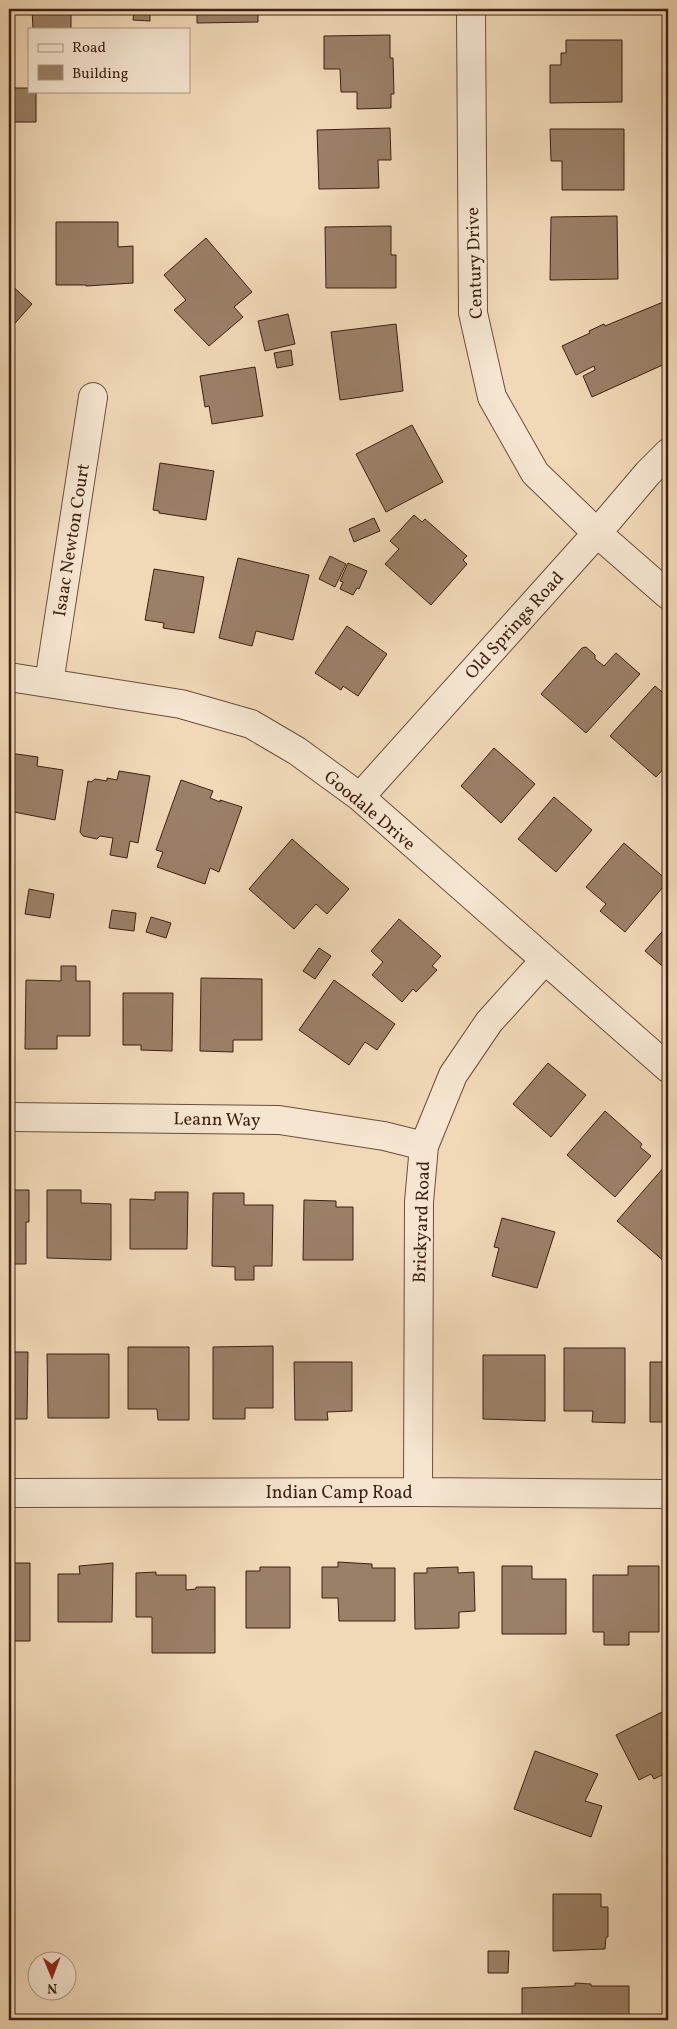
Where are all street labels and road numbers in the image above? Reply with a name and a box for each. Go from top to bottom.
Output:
street label: Century Drive [461,207,490,319]
street label: Isaac Newton Court [48,462,97,619]
street label: Old Springs Road [460,567,570,685]
street label: Goodale Drive [318,765,420,857]
street label: Leann Way [173,1107,261,1134]
street label: Brickyard Road [408,1161,437,1284]
street label: Indian Camp Road [265,1481,413,1506]

